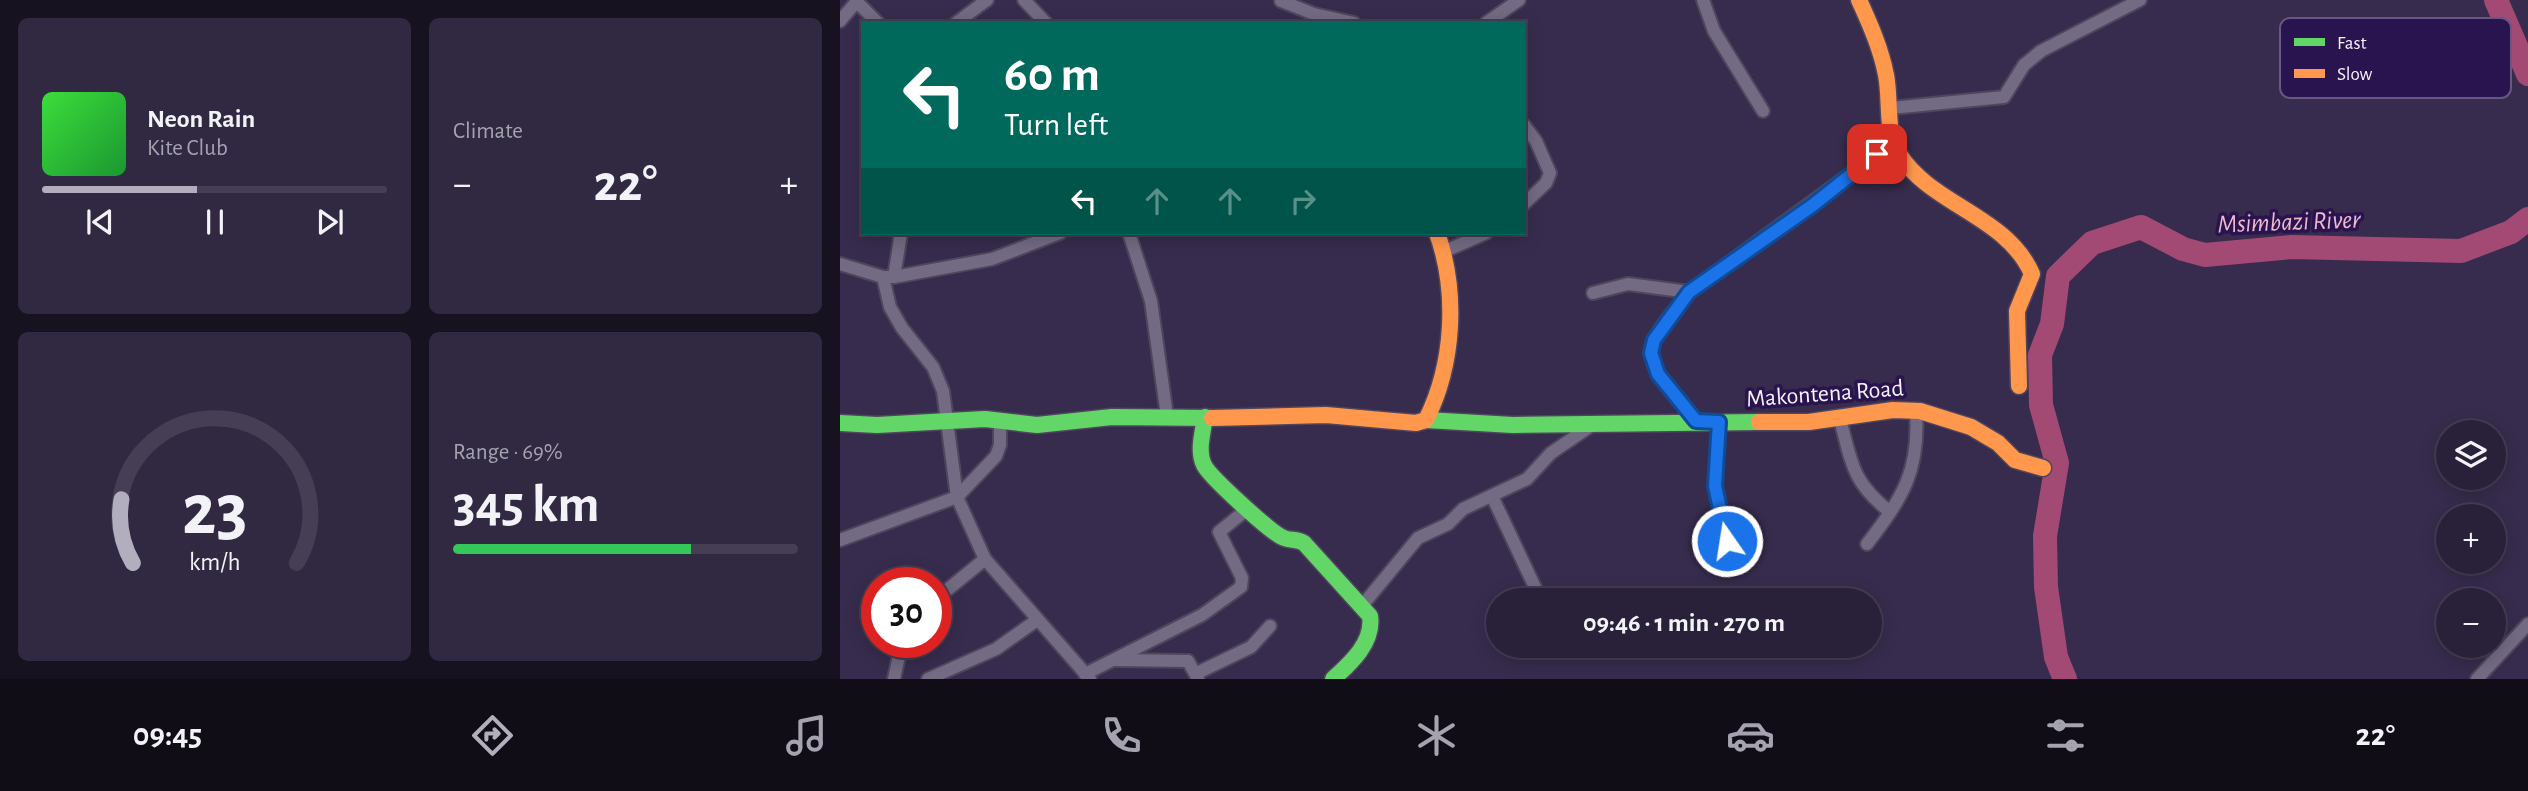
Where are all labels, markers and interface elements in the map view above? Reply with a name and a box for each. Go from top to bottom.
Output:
legend [2280,18,2511,98]
text: Fast [2337,34,2367,53]
icon: left [889,49,980,140]
text: 60 m [1004,51,1100,100]
text: Slow [2337,65,2373,84]
text: Neon Rain [147,106,255,132]
text: Turn left [1004,109,1108,141]
text: Climate [453,120,523,143]
pin [1847,124,1907,184]
icon: arrive [1858,135,1896,173]
text: Kite Club [147,137,228,160]
text: 22° [593,158,658,210]
text: − [453,166,471,204]
text: + [780,166,798,204]
icon: left [1065,182,1103,220]
icon: ahead [1138,182,1176,220]
icon: ahead [1211,182,1249,220]
icon: right [1284,182,1322,220]
icon: previous [81,203,119,241]
icon: pause [196,203,234,241]
icon: next [311,203,349,241]
water label: Msimbazi River [2217,206,2362,237]
street label: Makontena Road [1745,377,1905,411]
map controls [2436,420,2506,658]
button: layers [2436,420,2506,490]
text: Range · 69% [453,441,563,464]
text: 23 [182,475,247,548]
text: 345 km [453,479,600,531]
position arrow [1690,504,1764,578]
button: + [2436,504,2506,574]
text: km/h [189,549,240,574]
speed limit sign: 30 [861,567,952,658]
button: − [2436,588,2506,658]
text: 09:46 · 1 min · 270 m [1583,610,1785,636]
icon: directions [468,711,517,760]
icon: music [782,711,831,760]
icon: phone [1097,711,1146,760]
icon: climate [1412,711,1461,760]
icon: car [1726,711,1775,760]
icon: filters [2041,711,2090,760]
text: 09:45 [133,719,202,751]
text: 22° [2356,719,2395,751]

